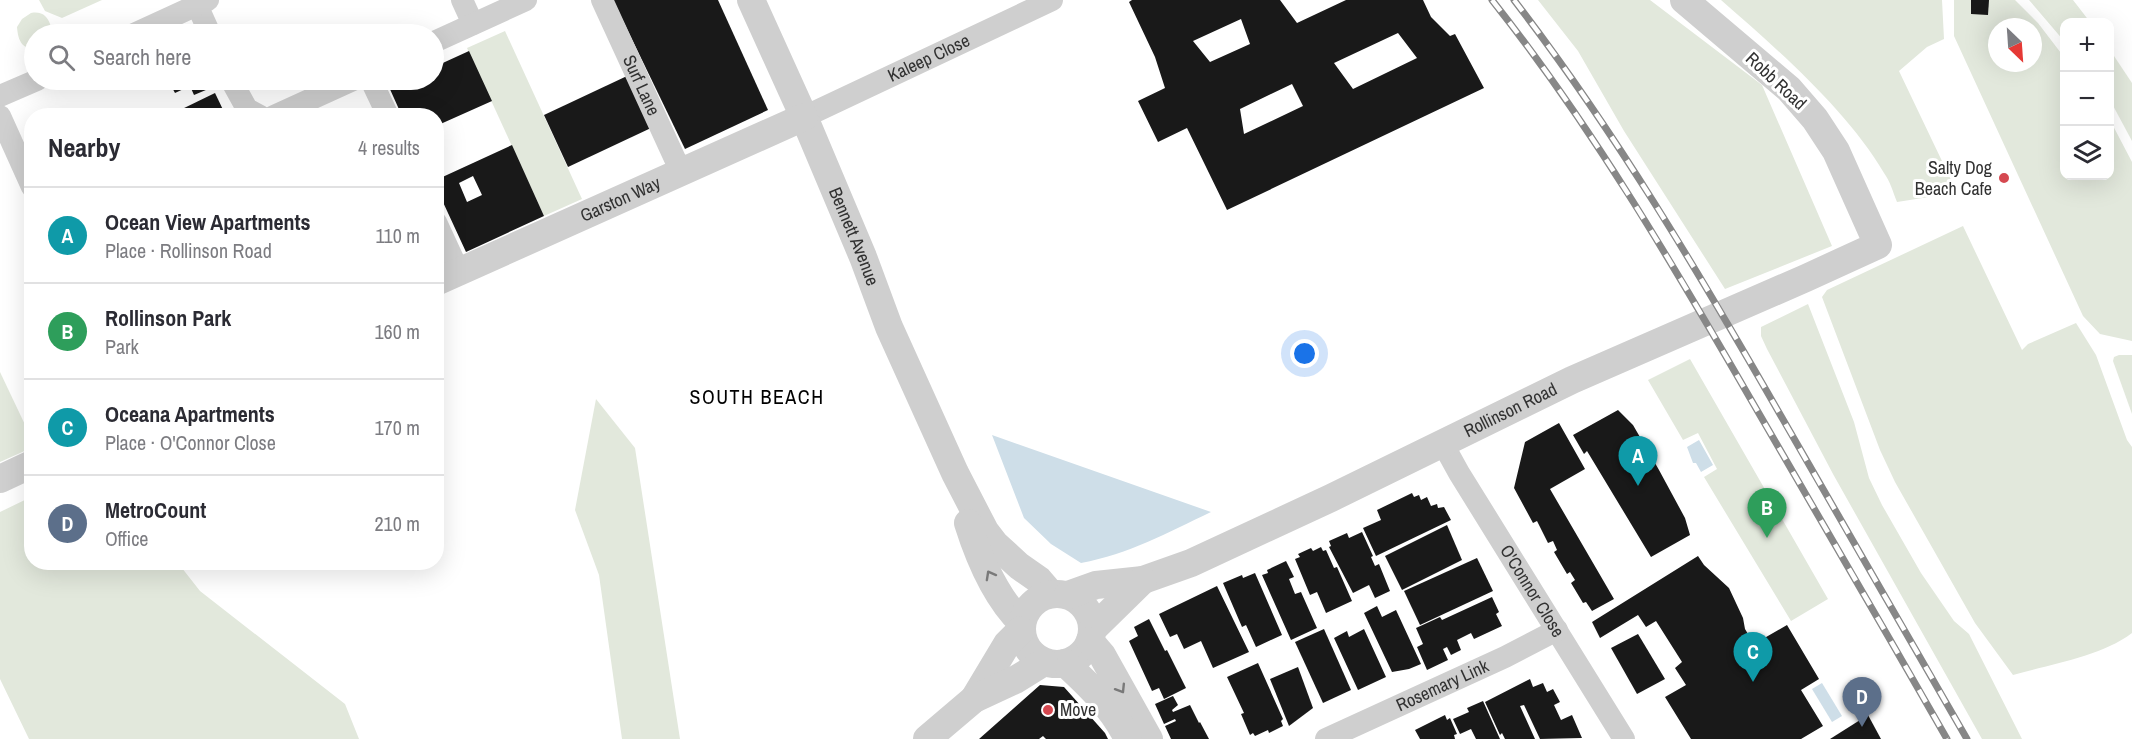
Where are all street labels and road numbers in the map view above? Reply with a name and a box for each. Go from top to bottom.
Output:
street label: Kaleep Close [884,28,974,88]
street label: Robb Road [1741,46,1812,115]
street label: Surf Lane [617,51,666,120]
street label: Garston Way [576,170,665,228]
street label: Bennett Avenue [823,183,886,289]
street label: Rollinson Road [1459,376,1561,443]
street label: O'Connor Close [1494,540,1571,642]
street label: Rosemary Link [1392,653,1493,717]

